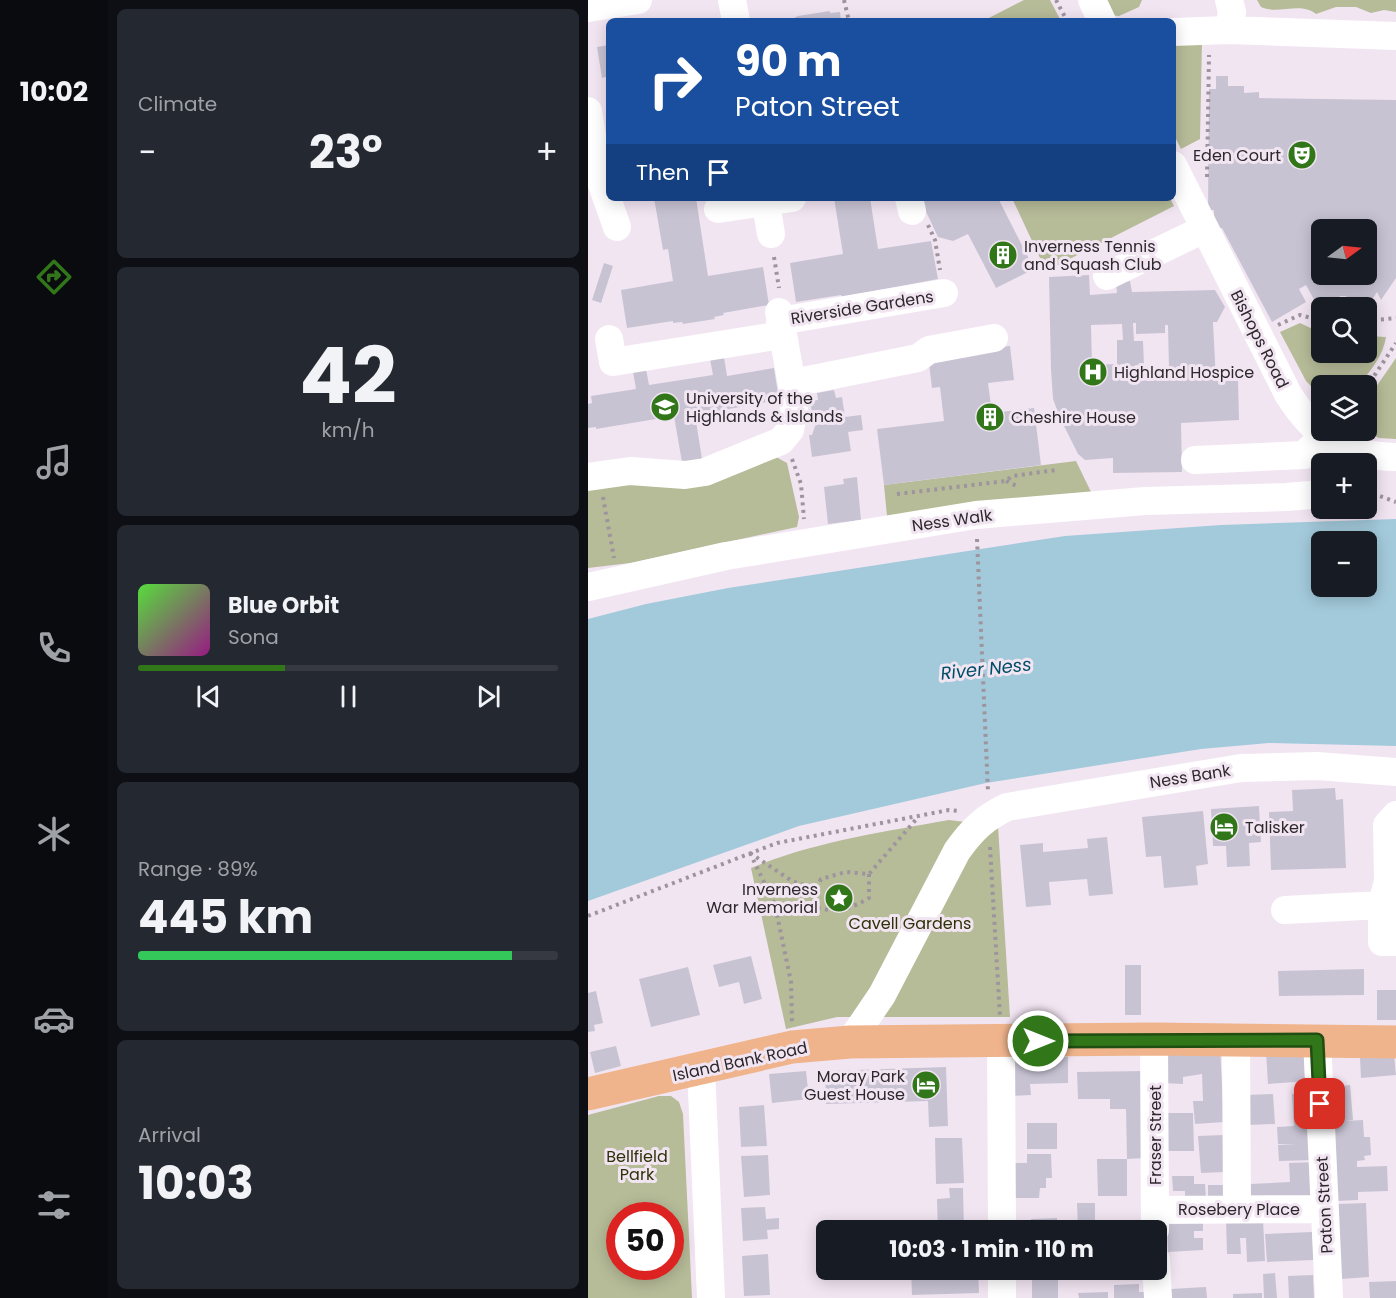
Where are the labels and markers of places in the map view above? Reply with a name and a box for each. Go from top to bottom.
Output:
theatre icon: Eden Court [1286,139,1318,171]
place label: Eden Court [1193,144,1281,167]
place label: Inverness Tennis and Squash Club [1024,235,1162,276]
building icon: Inverness Tennis and Squash Club [987,239,1019,271]
hospital icon: Highland Hospice [1077,356,1109,388]
place label: Highland Hospice [1114,361,1254,384]
place label: University of the Highlands & Islands [686,387,843,428]
school or university icon: University of the Highlands & Islands [649,391,681,423]
building icon: Cheshire House [974,401,1006,433]
place label: Cheshire House [1011,406,1136,429]
hotel icon: Talisker [1208,811,1240,843]
place label: Talisker [1245,816,1305,839]
place label: Inverness War Memorial [706,878,818,919]
place icon: Inverness War Memorial [823,882,855,914]
place label: Moray Park Guest House [804,1065,906,1106]
hotel icon: Moray Park Guest House [910,1069,942,1101]
pin [1294,1078,1345,1129]

